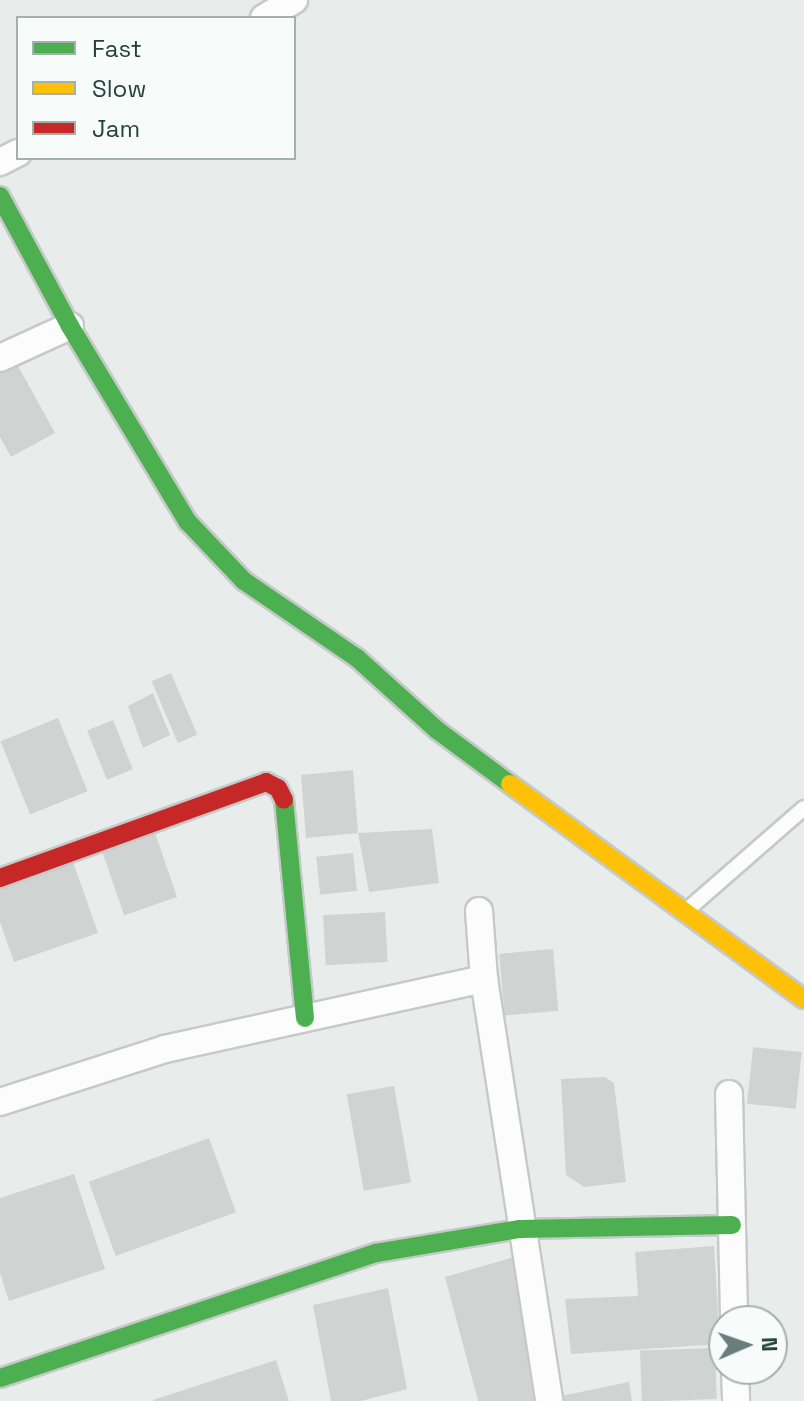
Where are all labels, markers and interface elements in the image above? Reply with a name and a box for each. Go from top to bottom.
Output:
legend [16,16,296,160]
text: Fast [92,33,142,64]
text: Slow [92,73,146,104]
text: Jam [92,113,140,144]
north arrow [708,1305,788,1385]
text: N [756,1336,784,1352]

